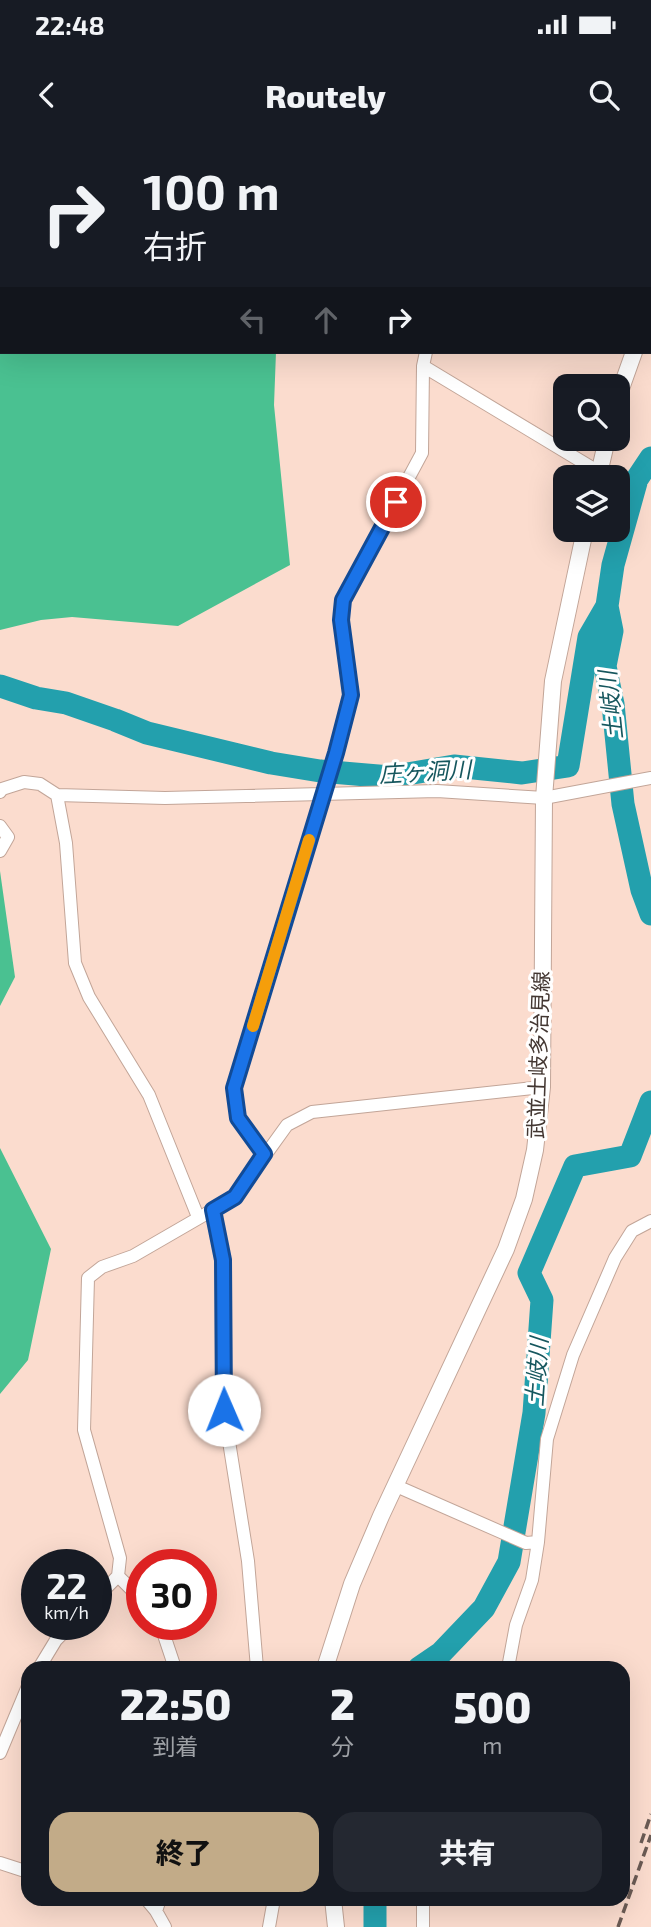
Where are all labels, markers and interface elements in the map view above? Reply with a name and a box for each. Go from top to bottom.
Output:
text: 22:48 [35,9,105,40]
icon: back [28,76,66,114]
text: Routely [265,76,386,114]
icon: search [585,76,623,114]
text: 100 m [143,161,280,220]
icon: right [28,168,119,259]
text: 右折 [143,226,207,264]
icon: left [234,301,272,339]
icon: ahead [307,301,345,339]
icon: right [380,301,418,339]
map controls [553,374,630,542]
button: search [553,374,630,451]
button: layers [553,465,630,542]
pin [366,472,426,532]
icon: arrive [377,483,415,521]
water label: 土岐川 [592,666,628,741]
water label: 庄ヶ洞川 [378,754,475,787]
street label: 武並土岐多治見線 [522,971,553,1139]
water label: 土岐川 [520,1334,553,1407]
position arrow [187,1373,261,1447]
speed limit sign: 30 [126,1549,217,1640]
text: 22 [46,1564,87,1606]
text: km/h [44,1601,89,1623]
text: 22:50 [120,1678,231,1728]
text: 2 [330,1678,355,1728]
text: 500 [453,1681,531,1731]
text: m [482,1731,502,1759]
text: 到着 [152,1732,198,1760]
text: 分 [331,1732,354,1760]
button: 終了 [49,1812,319,1892]
button: 共有 [333,1812,602,1892]

